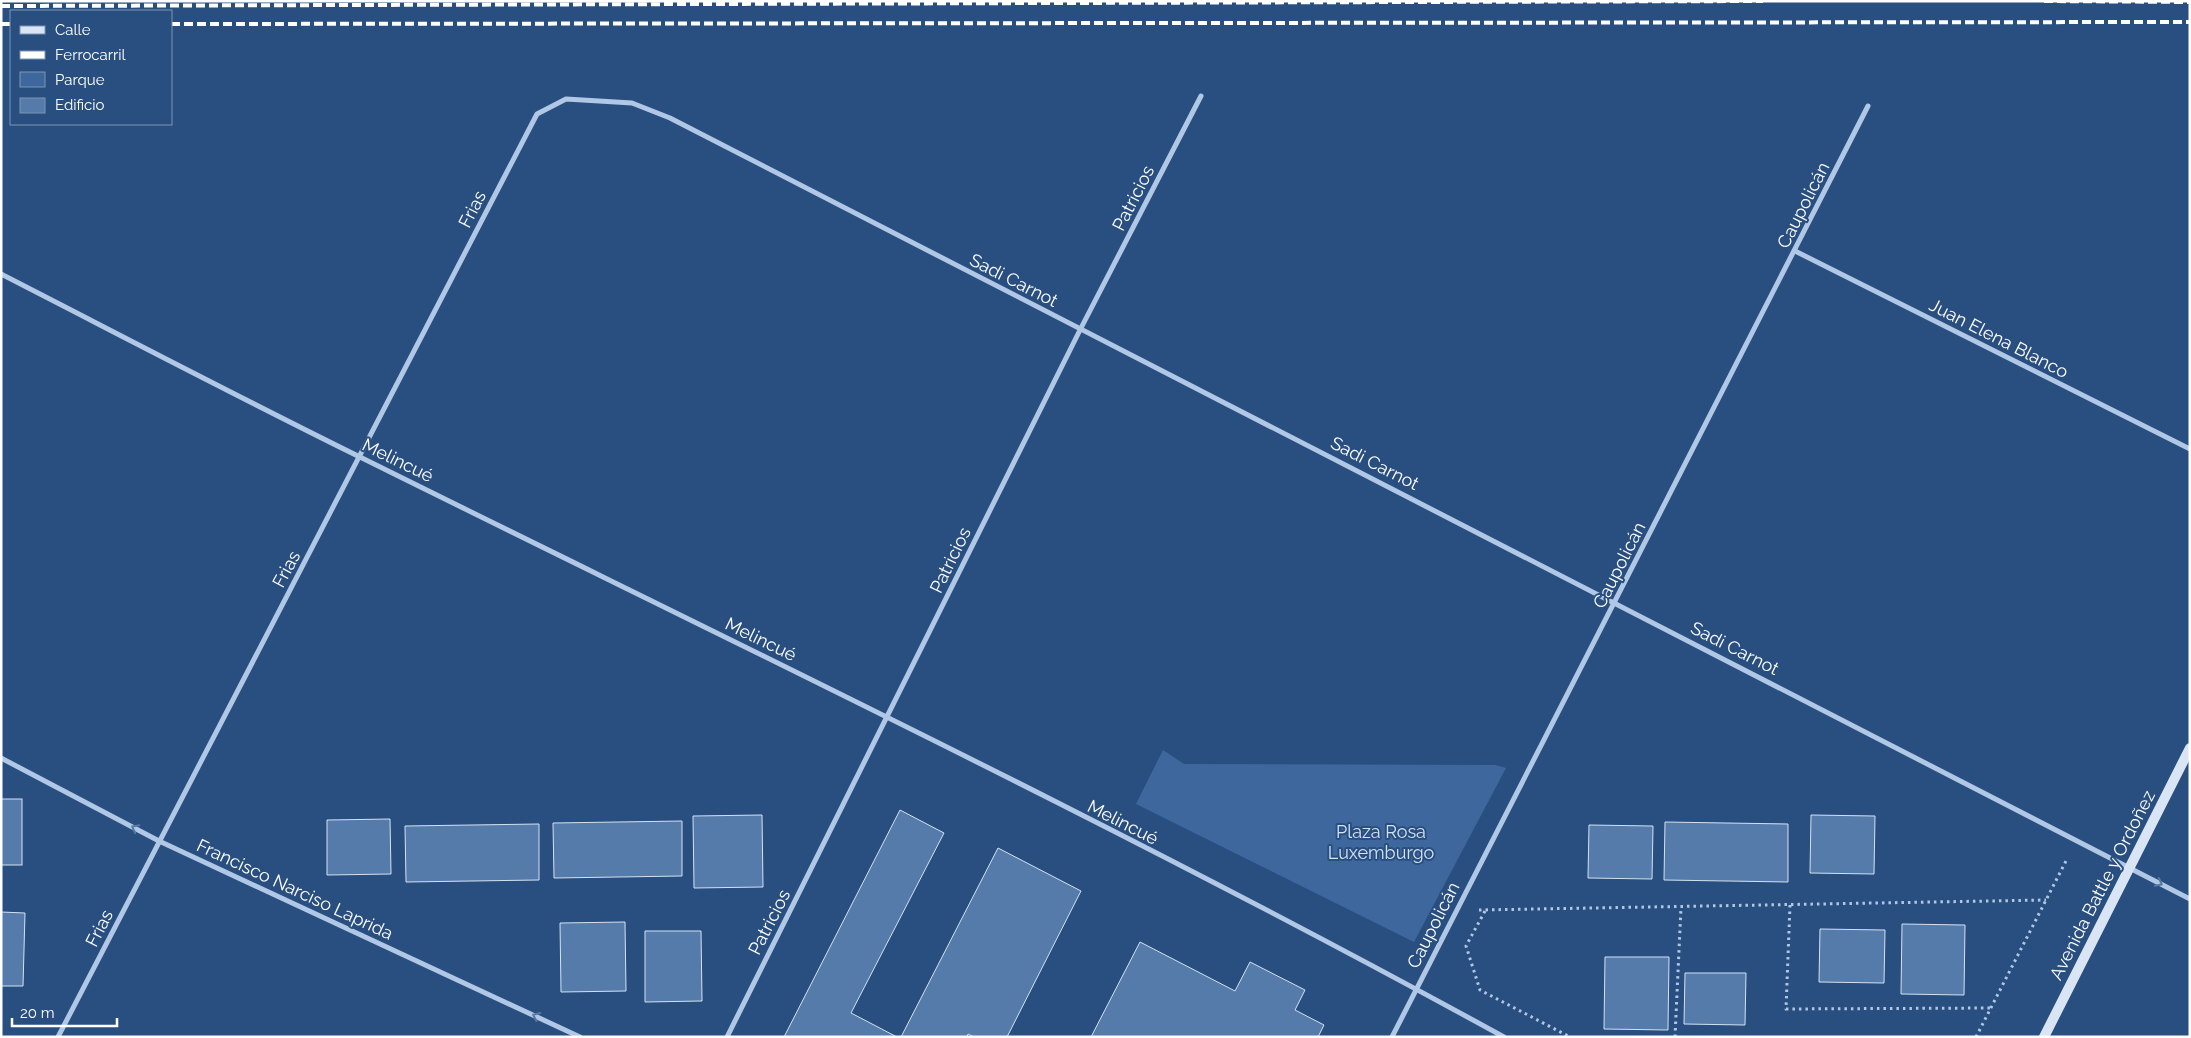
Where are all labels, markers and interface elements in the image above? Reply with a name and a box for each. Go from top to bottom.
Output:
legend [10,10,172,125]
text: Calle [55,21,91,39]
text: Ferrocarril [55,46,127,64]
text: Parque [55,71,105,89]
text: Edificio [55,96,105,114]
street label: Caupolicán [1772,159,1834,251]
street label: Patricios [1108,162,1158,234]
street label: Frias [454,187,490,231]
street label: Sadi Carnot [966,249,1062,311]
street label: Juan Elena Blanco [1926,294,2072,382]
street label: Sadi Carnot [1327,432,1423,494]
street label: Melincué [359,434,437,486]
street label: Caupolicán [1588,519,1650,611]
street label: Patricios [925,524,975,596]
street label: Frias [268,547,304,591]
street label: Melincué [722,613,800,665]
street label: Sadi Carnot [1687,617,1783,679]
street label: Avenida Battle y Ordoñez [2045,787,2159,983]
street label: Melincué [1084,795,1162,849]
park label: Plaza Rosa Luxemburgo [1328,821,1435,863]
one-way arrow [132,824,141,834]
street label: Francisco Narciso Laprida [193,834,397,944]
one-way arrow [2154,877,2163,887]
street label: Caupolicán [1402,879,1464,971]
street label: Patricios [744,886,794,958]
street label: Frias [81,906,117,950]
scale bar [12,996,118,1028]
text: 20 m [20,1004,55,1022]
one-way arrow [532,1012,541,1022]

